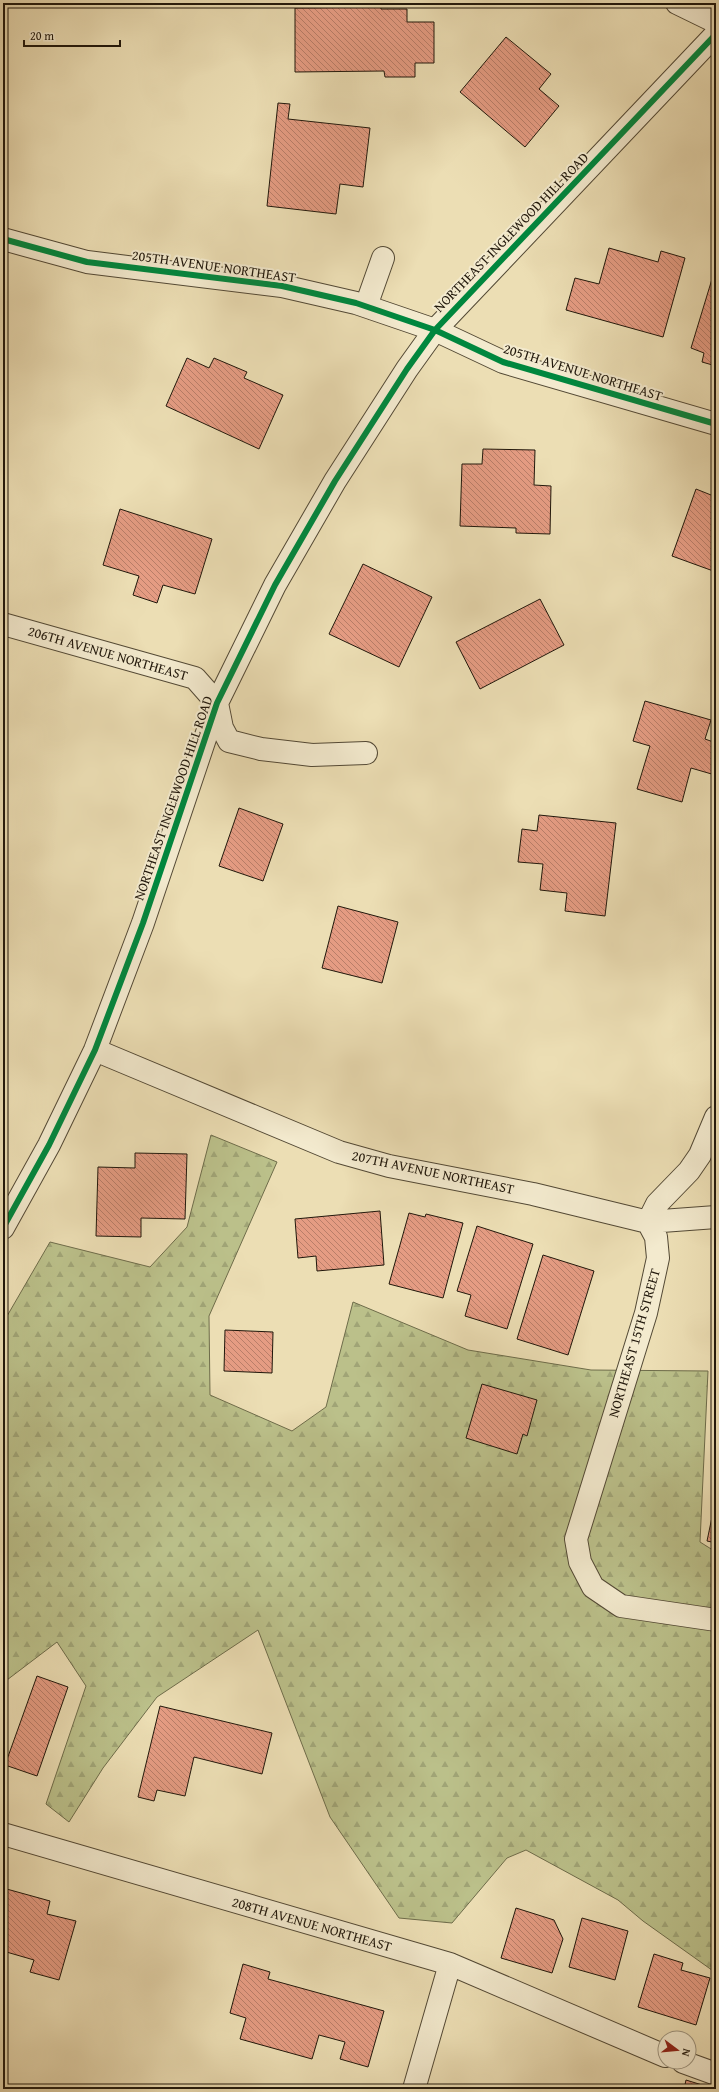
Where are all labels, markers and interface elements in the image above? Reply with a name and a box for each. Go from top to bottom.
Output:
scale bar [24,22,120,48]
text: 20 m [30,27,54,44]
street label: NORTHEAST INGLEWOOD HILL ROAD [429,148,593,316]
street label: 205TH AVENUE NORTHEAST [131,245,297,287]
street label: 205TH AVENUE NORTHEAST [501,338,665,406]
street label: 206TH AVENUE NORTHEAST [26,621,190,685]
street label: NORTHEAST INGLEWOOD HILL ROAD [129,693,217,903]
street label: 207TH AVENUE NORTHEAST [350,1145,516,1199]
street label: NORTHEAST 15TH STREET [603,1266,665,1420]
street label: 208TH AVENUE NORTHEAST [230,1892,394,1956]
north arrow [657,2030,697,2070]
text: N [678,2047,695,2059]

